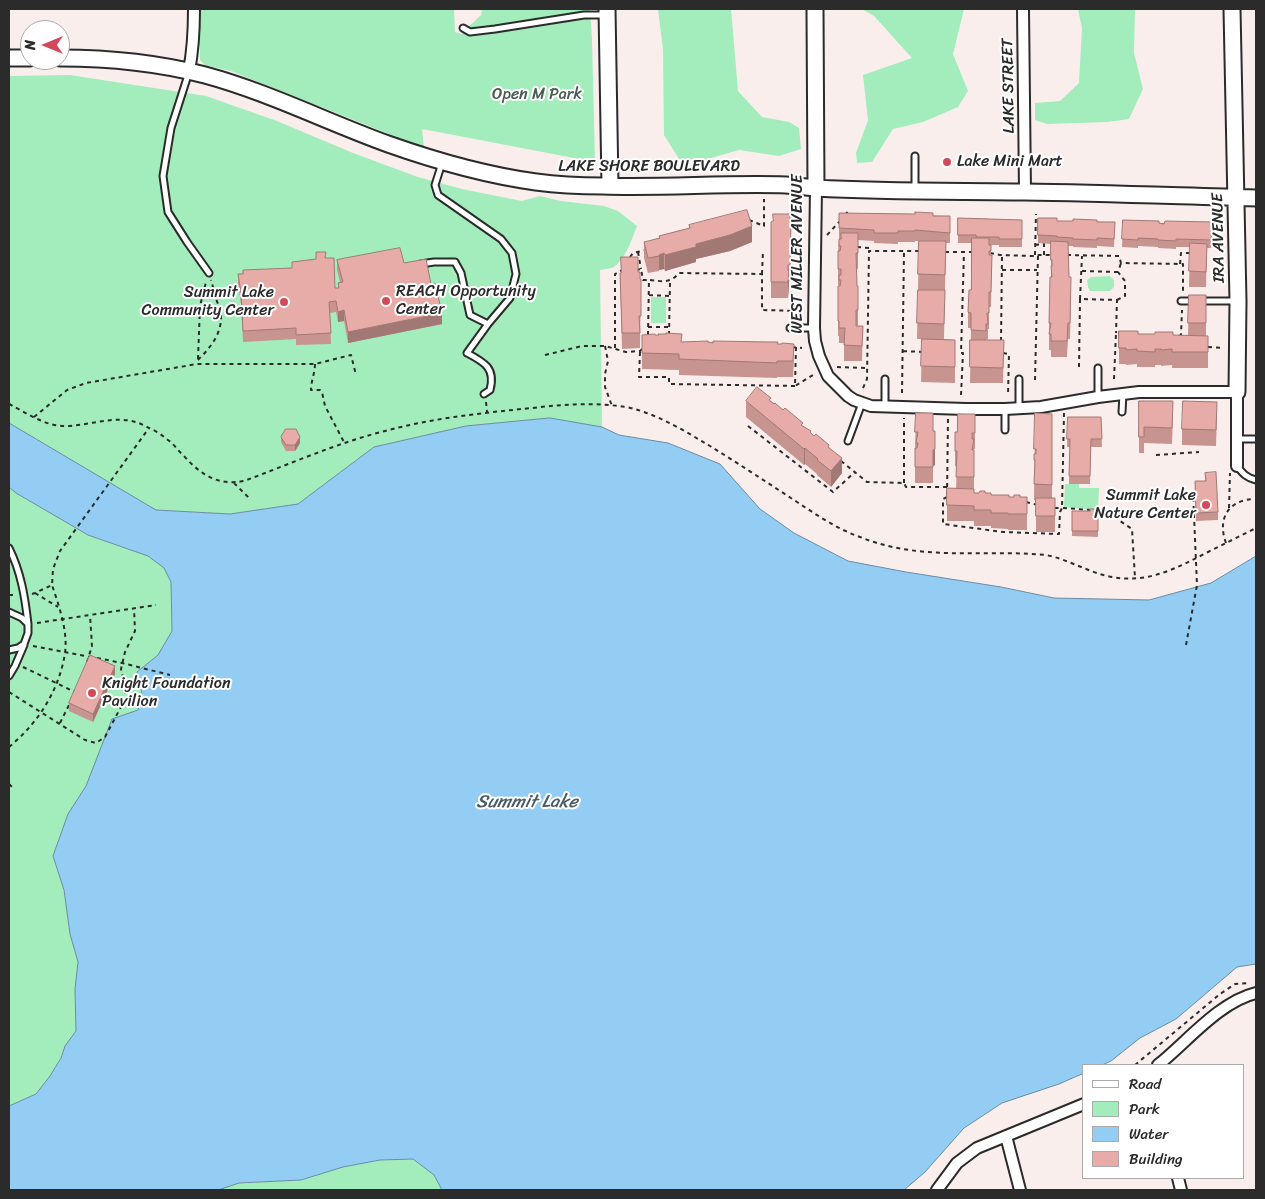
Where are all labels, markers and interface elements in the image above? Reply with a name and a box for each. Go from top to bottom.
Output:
north arrow [20,20,70,70]
street label: LAKE STREET [999,38,1019,134]
text: N [18,40,43,50]
park label: Open M Park [492,85,582,105]
place label: Lake Mini Mart [957,152,1063,172]
marker: Lake Mini Mart [941,156,953,168]
street label: LAKE SHORE BOULEVARD [558,157,740,177]
street label: WEST MILLER AVENUE [788,174,808,334]
street label: IRA AVENUE [1209,193,1229,283]
place label: REACH Opportunity Center [396,282,536,320]
place label: Summit Lake Community Center [142,283,274,321]
marker: REACH Opportunity Center [380,295,392,307]
marker: Summit Lake Community Center [278,296,290,308]
place label: Summit Lake Nature Center [1094,486,1196,524]
marker: Summit Lake Nature Center [1200,499,1212,511]
place label: Knight Foundation Pavilion [102,674,231,712]
marker: Knight Foundation Pavilion [86,687,98,699]
water label: Summit Lake [476,791,578,813]
legend [1082,1064,1245,1179]
text: Road [1129,1071,1161,1097]
text: Park [1129,1096,1160,1122]
text: Water [1129,1121,1169,1147]
text: Building [1129,1146,1183,1172]

